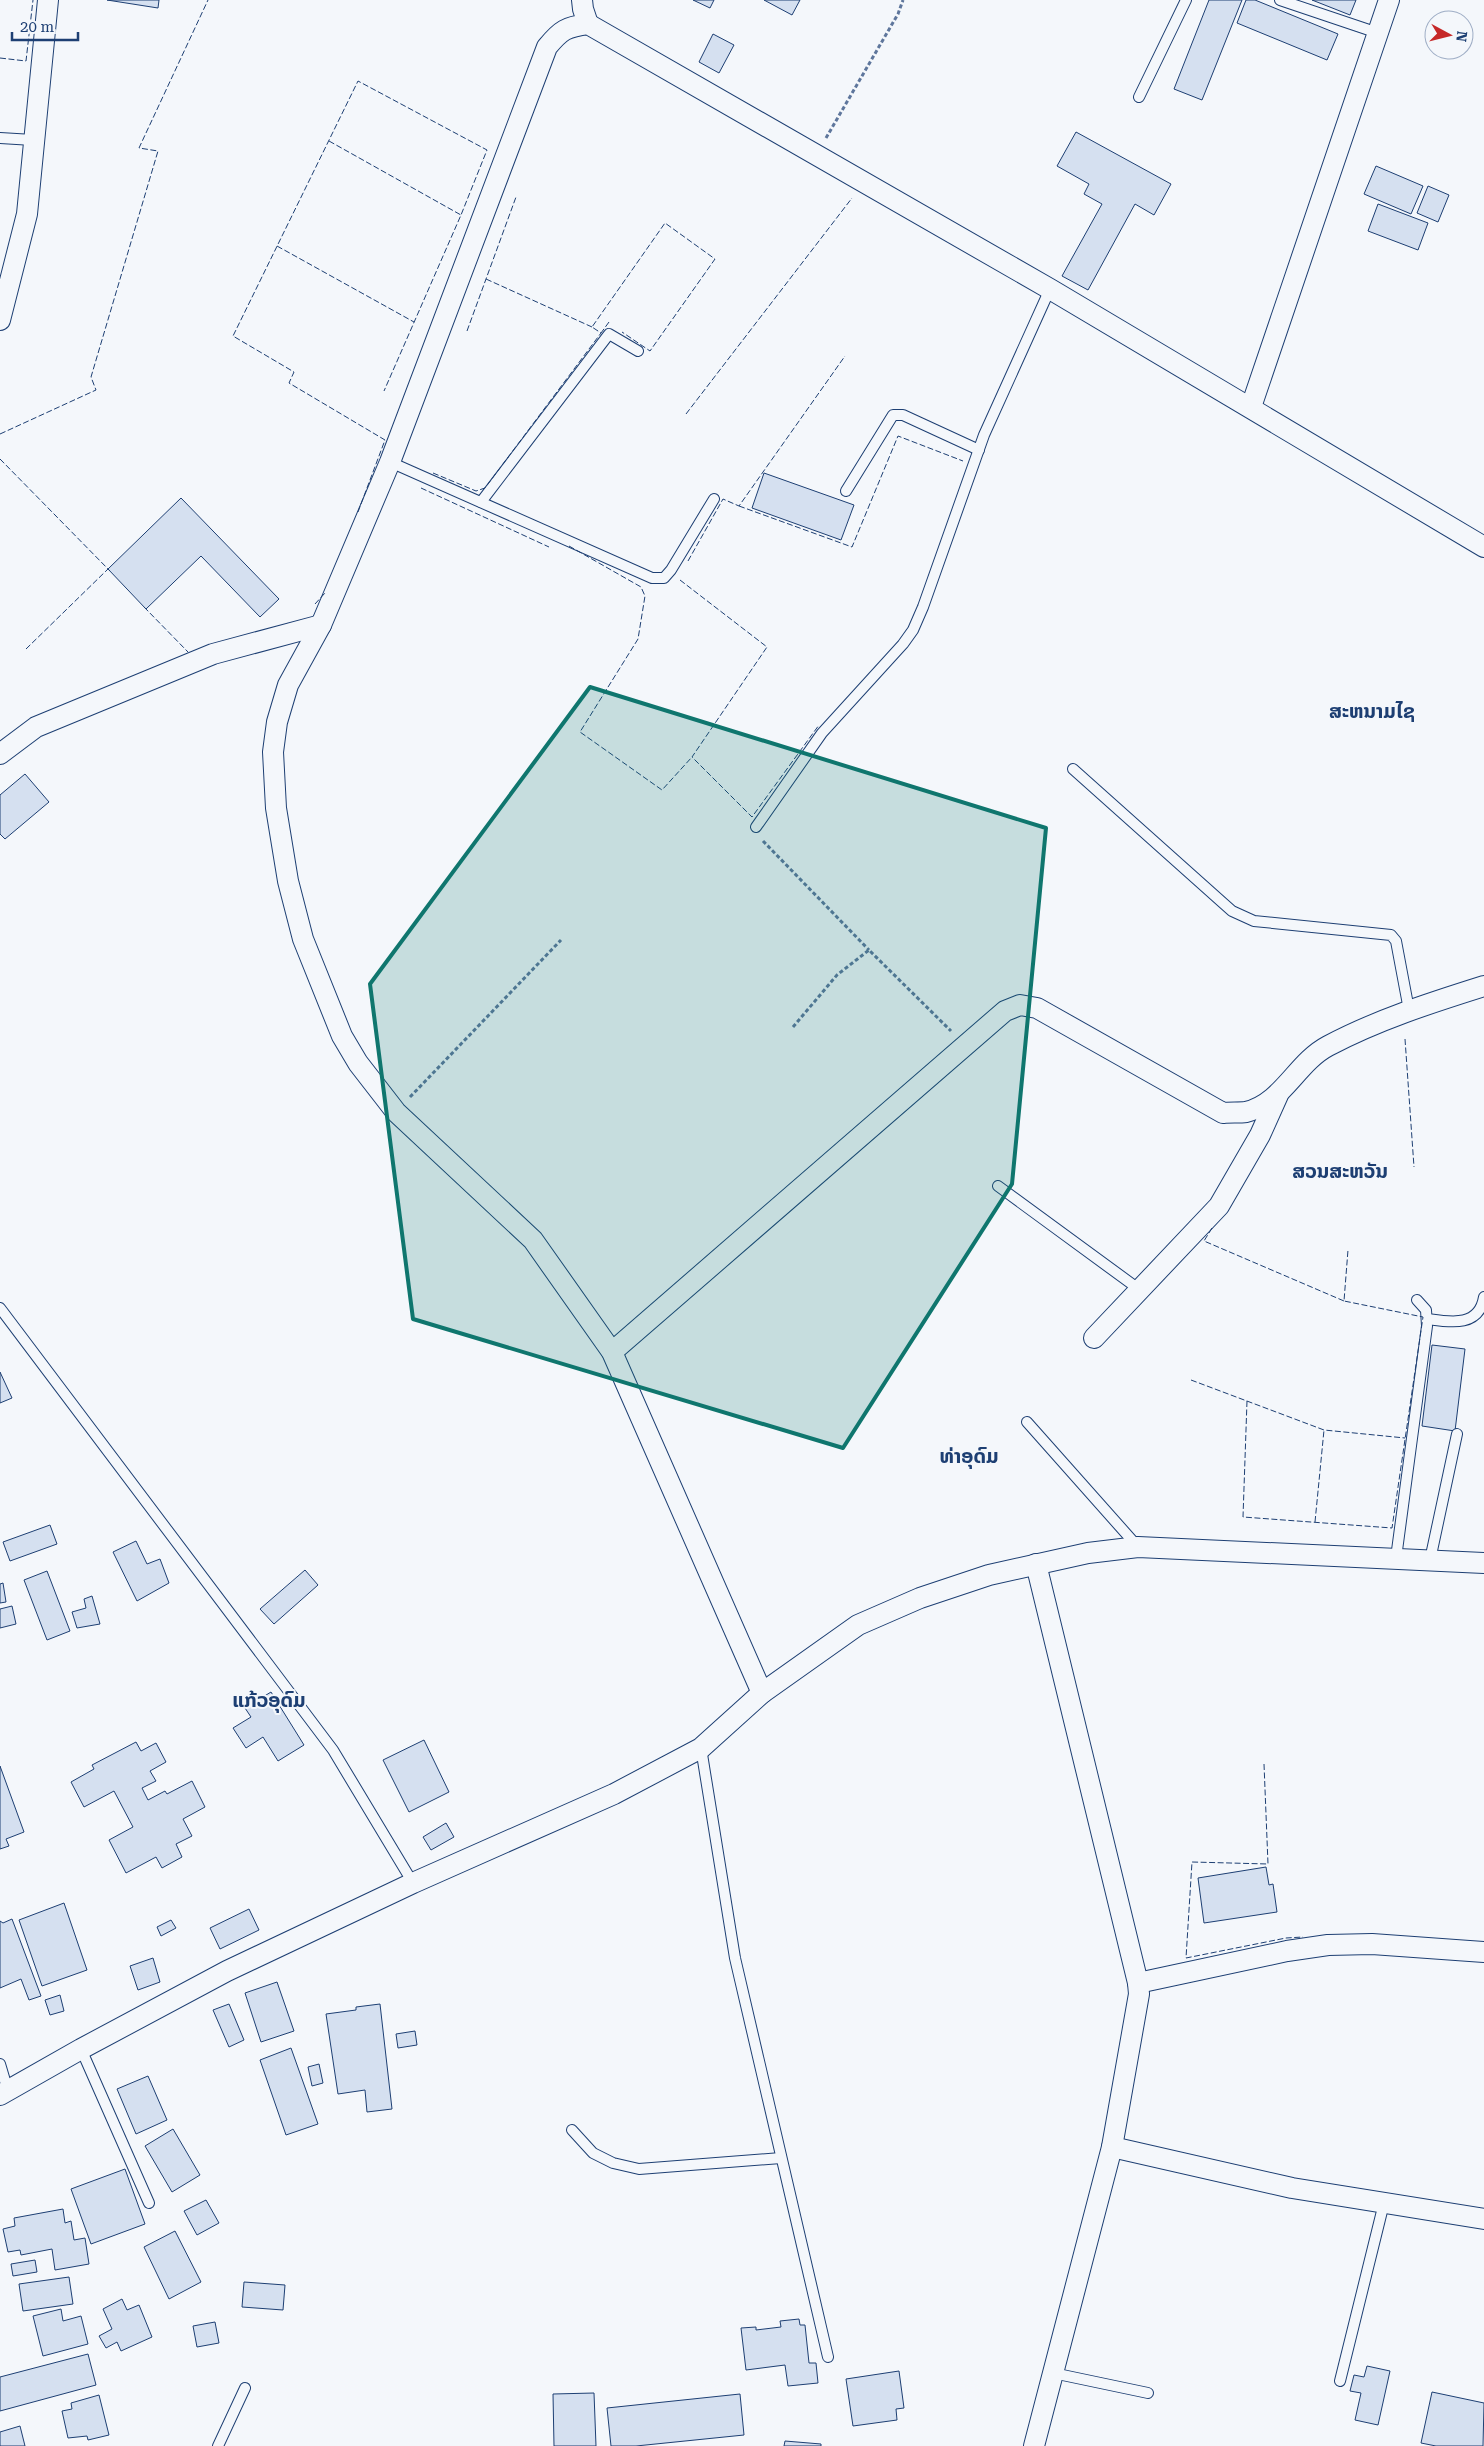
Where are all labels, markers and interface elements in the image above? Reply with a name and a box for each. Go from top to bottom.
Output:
scale bar [12,10,79,42]
north arrow [1424,10,1474,60]
text: 20 m [20,18,55,36]
text: N [1453,30,1471,43]
district label: ສະຫນາມໄຊ [1329,699,1415,723]
district label: ສວນສະຫວັນ [1292,1159,1388,1183]
district label: ທ່າອຸດົມ [940,1444,998,1469]
district label: ແກ້ວອຸດົມ [232,1688,306,1713]

